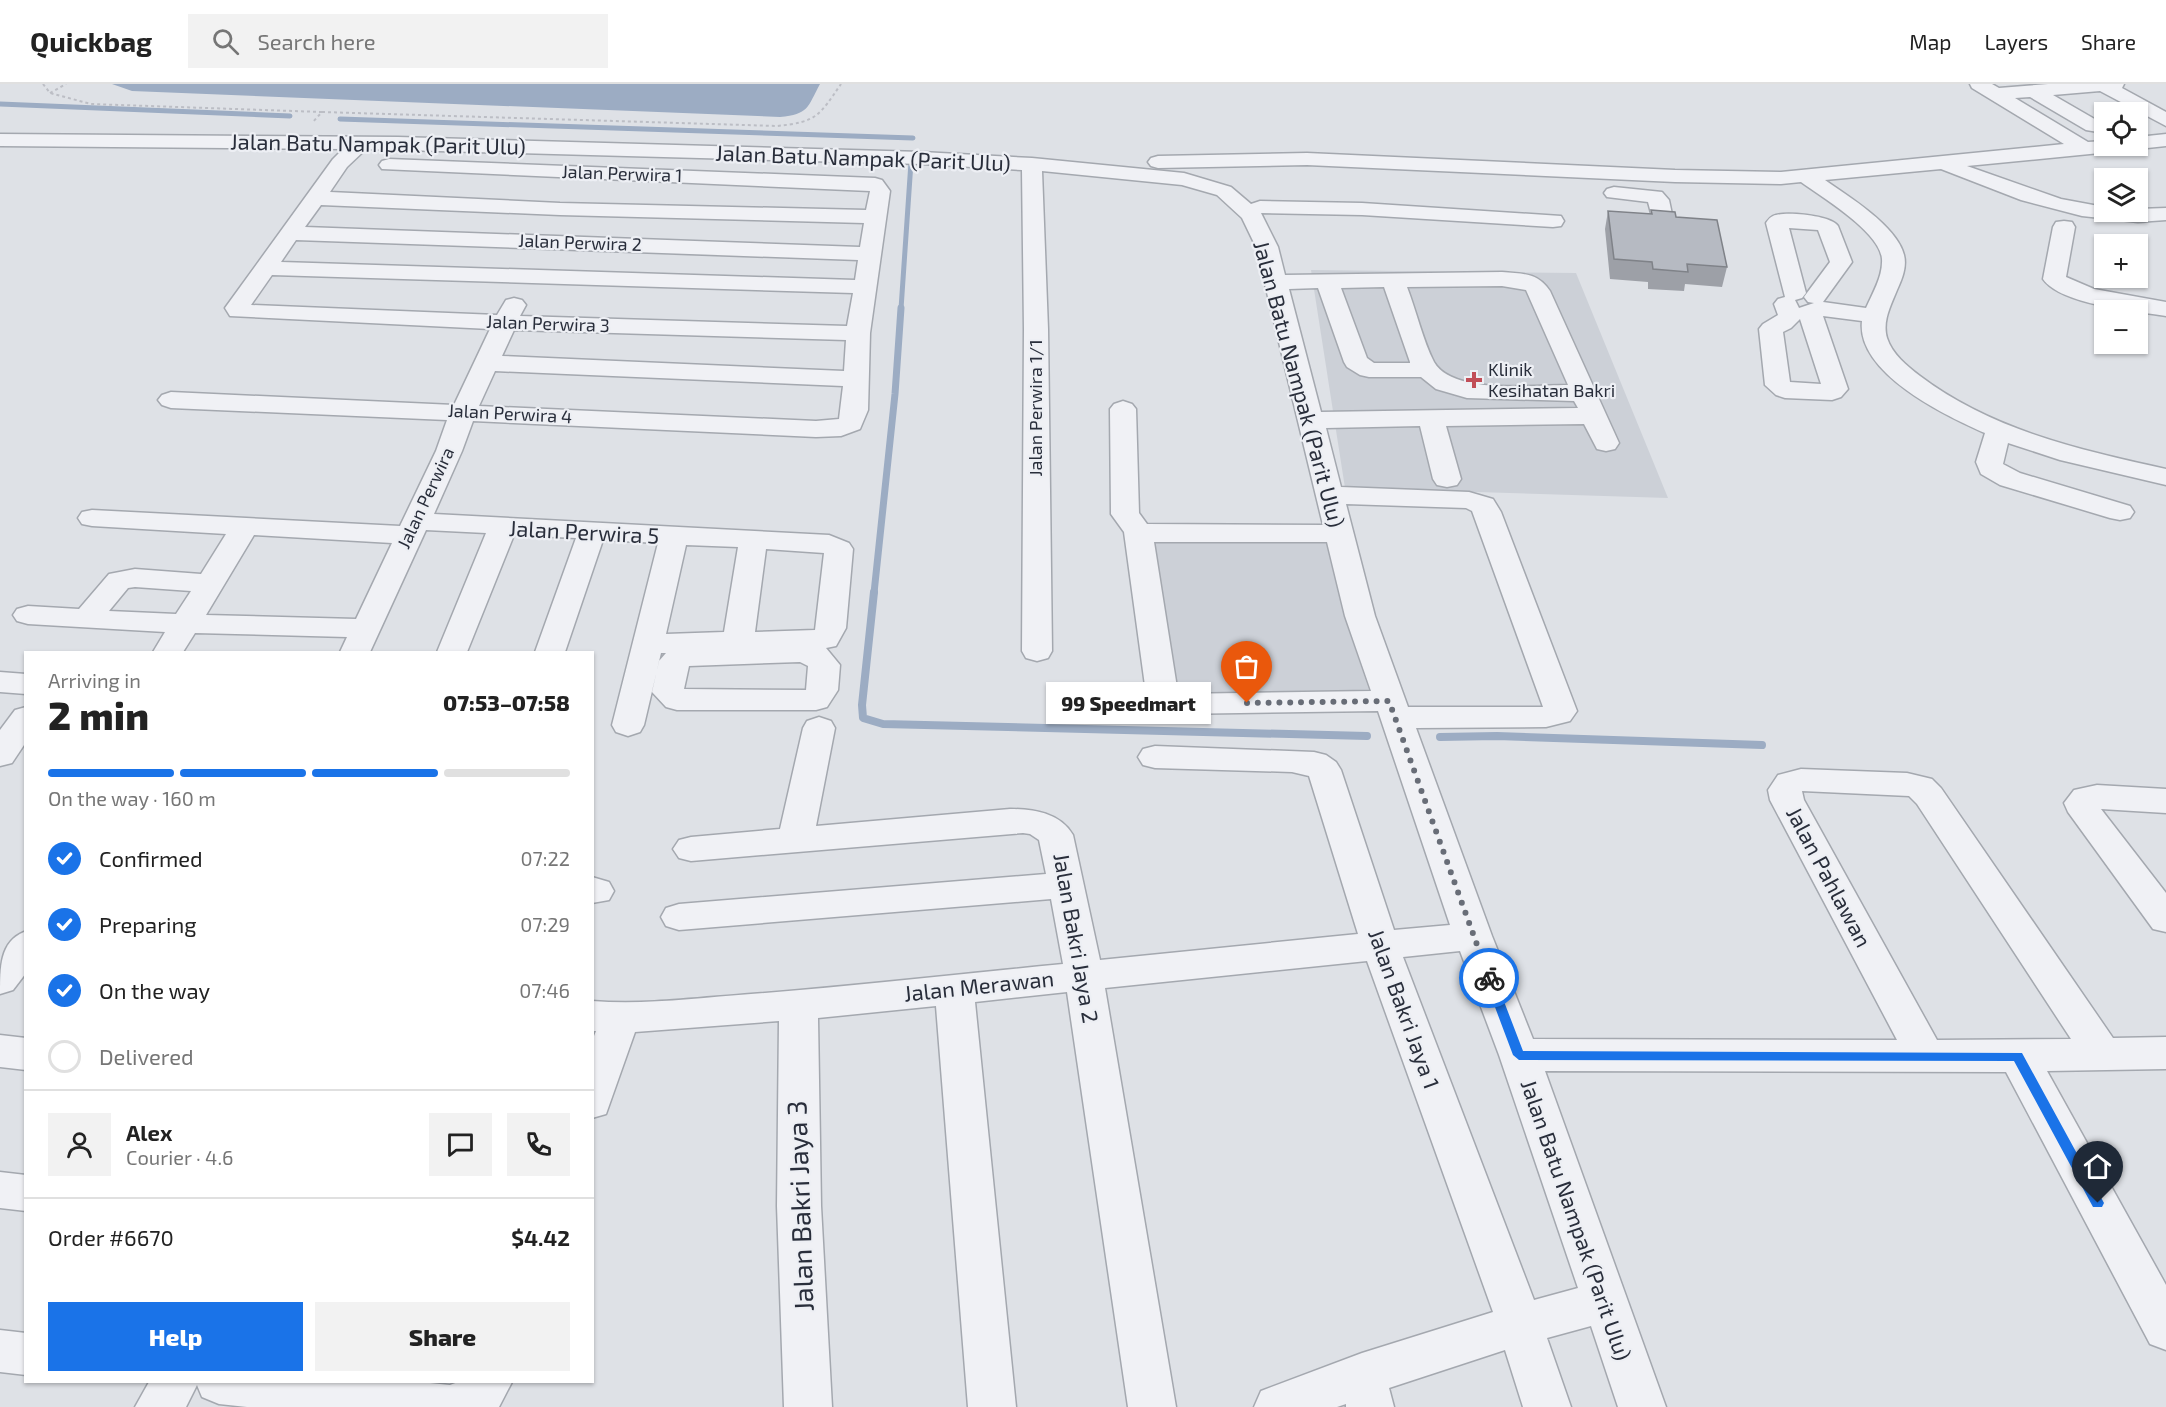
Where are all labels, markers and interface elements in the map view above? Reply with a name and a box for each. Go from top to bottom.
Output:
search box [188,14,608,68]
text: Quickbag [30,24,152,58]
icon: search [209,25,242,58]
text: Search here [257,28,376,54]
text: Map [1909,29,1951,54]
text: Layers [1984,29,2048,54]
text: Share [2081,29,2136,54]
map controls [2094,102,2148,354]
button: locate [2094,102,2148,156]
street label: Jalan Batu Nampak (Parit Ulu) [230,127,526,159]
street label: Jalan Batu Nampak (Parit Ulu) [715,139,1011,175]
street label: Jalan Perwira 1 [561,160,683,186]
button: layers [2094,168,2148,222]
street label: Jalan Perwira 2 [518,229,642,255]
button: + [2094,234,2148,288]
street label: Jalan Batu Nampak (Parit Ulu) [1249,238,1351,530]
button: − [2094,300,2148,354]
street label: Jalan Perwira 3 [486,310,610,336]
street label: Jalan Perwira 1/1 [1024,339,1046,477]
place label: Klinik Kesihatan Bakri [1488,358,1615,401]
marker: Klinik Kesihatan Bakri [1465,371,1483,389]
street label: Jalan Perwira 4 [447,399,573,427]
street label: Jalan Perwira [392,443,458,552]
street label: Jalan Perwira 5 [508,514,660,548]
pin [1221,641,1272,703]
icon: bag [1230,650,1263,683]
text: Arriving in [48,668,141,692]
callout: 99 Speedmart [1046,682,1211,724]
text: 07:53–07:58 [443,689,570,715]
text: 2 min [48,691,149,738]
text: 99 Speedmart [1061,691,1196,715]
text: On the way · 160 m [48,786,216,810]
street label: Jalan Pahlawan [1782,802,1878,951]
icon: check [48,842,81,875]
text: Confirmed [99,845,203,871]
text: 07:22 [521,846,570,870]
street label: Jalan Bakri Jaya 2 [1049,851,1105,1025]
icon: check [48,908,81,941]
text: Preparing [99,911,197,937]
text: 07:29 [520,912,570,936]
street label: Jalan Bakri Jaya 1 [1364,925,1446,1092]
courier [1459,948,1519,1008]
icon: bike [1473,962,1506,995]
street label: Jalan Merawan [903,964,1055,1006]
icon: check [48,974,81,1007]
text: On the way [99,977,210,1003]
text: 07:46 [519,978,570,1002]
text: Delivered [99,1043,194,1069]
street label: Jalan Batu Nampak (Parit Ulu) [1517,1076,1637,1364]
street label: Jalan Bakri Jaya 3 [779,1100,820,1312]
button: person [48,1113,111,1176]
button: chat [429,1113,492,1176]
button: phone [507,1113,570,1176]
text: Alex [126,1119,172,1145]
pin [2072,1141,2123,1203]
text: Courier · 4.6 [126,1145,233,1169]
icon: home [2081,1150,2114,1183]
text: Order #6670 [48,1224,174,1250]
text: $4.42 [511,1224,570,1250]
button: Help [48,1302,303,1371]
button: Share [315,1302,570,1371]

